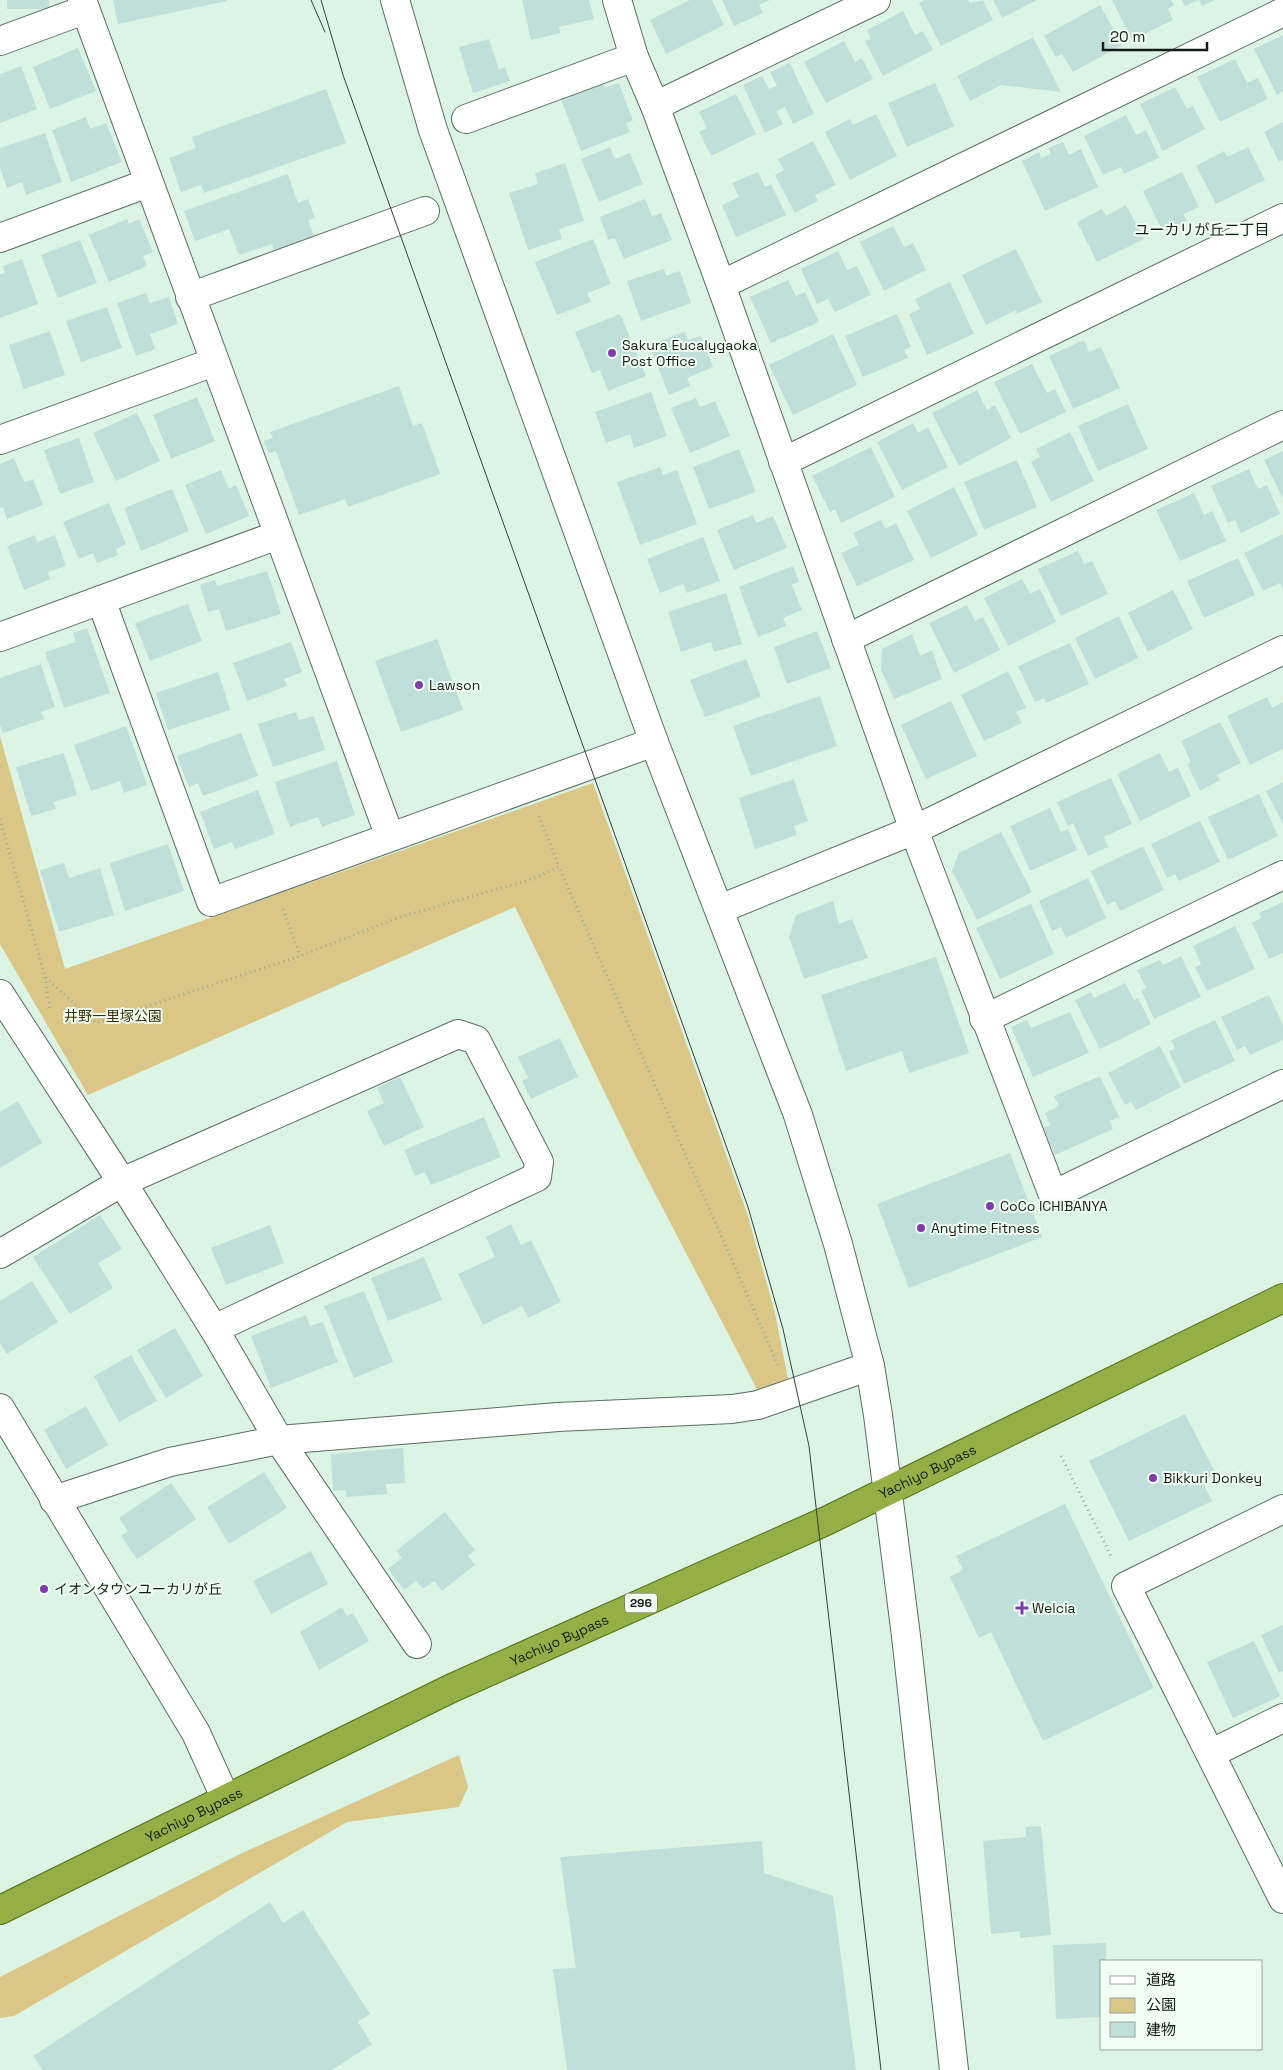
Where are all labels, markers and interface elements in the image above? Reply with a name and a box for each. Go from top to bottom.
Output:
scale bar [1103,20,1207,52]
text: 20 m [1110,27,1145,46]
district label: ユーカリが丘二丁目 [1134,220,1270,239]
place label: Sakura Eucalygaoka Post Office [622,336,757,370]
marker: Sakura Eucalygaoka Post Office [606,347,618,359]
place label: Lawson [429,676,480,694]
marker: Lawson [413,679,425,691]
park label: 井野一里塚公園 [64,1007,162,1025]
place label: CoCo ICHIBANYA [1000,1197,1108,1215]
marker: CoCo ICHIBANYA [984,1200,996,1212]
place label: Anytime Fitness [931,1219,1040,1237]
marker: Anytime Fitness [915,1222,927,1234]
street label: Yachiyo Bypass [876,1440,979,1503]
place label: Bikkuri Donkey [1163,1469,1262,1487]
marker: Bikkuri Donkey [1147,1472,1159,1484]
place label: イオンタウンユーカリが丘 [54,1580,222,1598]
marker: イオンタウンユーカリが丘 [38,1583,50,1595]
road number: 296 [625,1594,657,1612]
place label: Welcia [1032,1599,1076,1617]
marker: Welcia [1016,1602,1028,1614]
street label: Yachiyo Bypass [507,1610,611,1670]
street label: Yachiyo Bypass [142,1783,246,1846]
legend [1100,1960,1263,2050]
text: 道路 [1146,1970,1176,1989]
text: 公園 [1146,1995,1176,2014]
text: 建物 [1146,2020,1176,2039]

